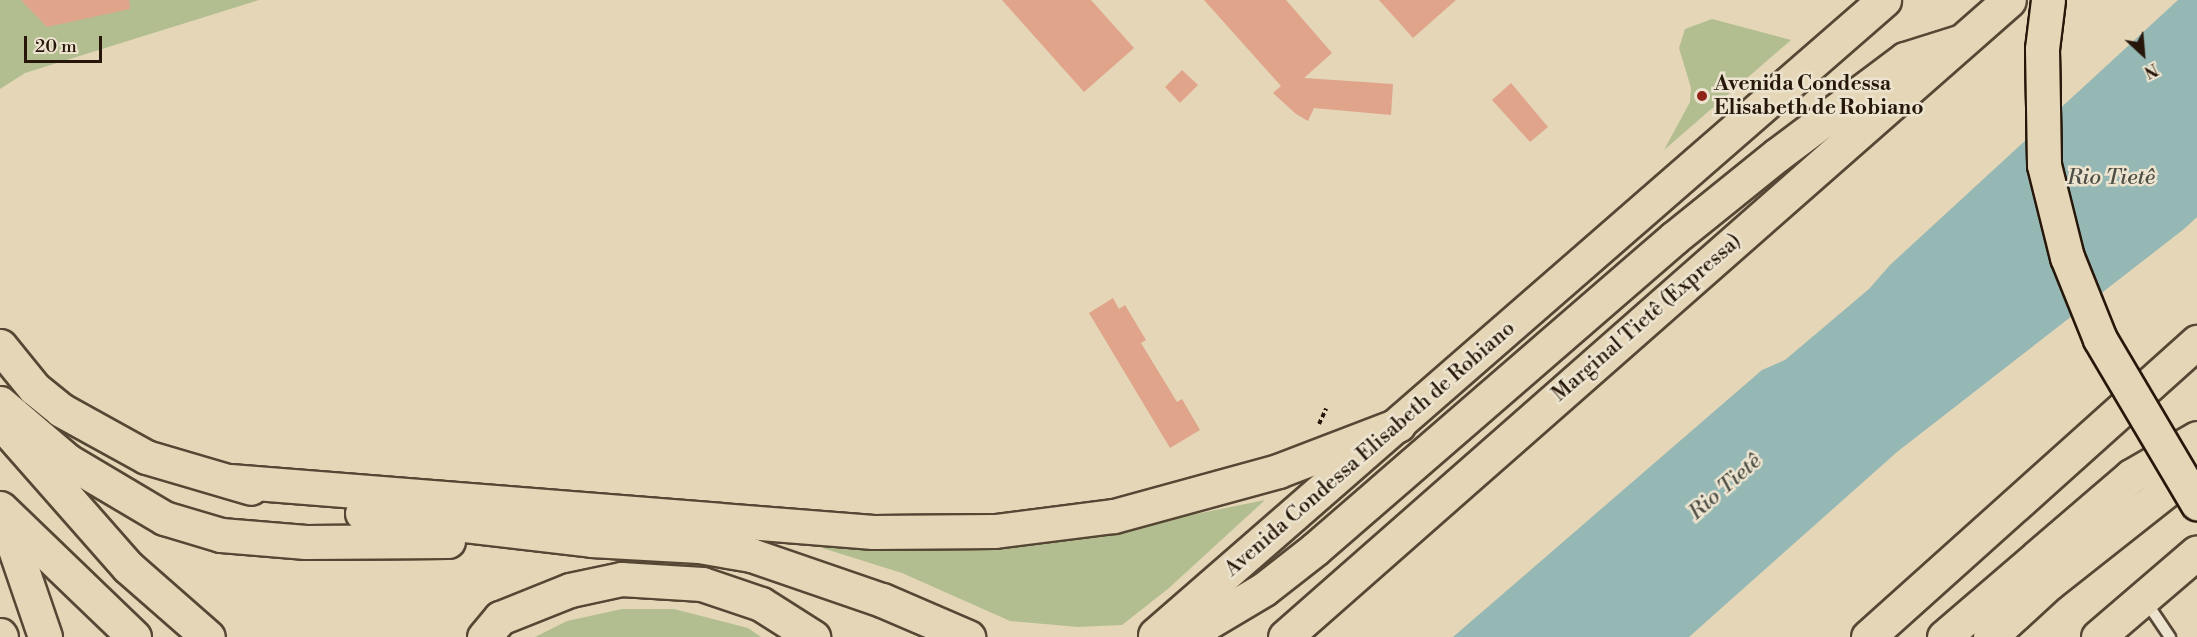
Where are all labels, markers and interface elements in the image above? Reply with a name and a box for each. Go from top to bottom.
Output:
scale bar [27,24,105,62]
north arrow [2113,24,2173,84]
text: 20 m [35,35,77,58]
text: N [2141,58,2161,82]
place label: Avenida Condessa Elisabeth de Robiano [1714,71,1924,121]
marker: Avenida Condessa Elisabeth de Robiano [1695,89,1709,103]
water label: Rio Tietê [2067,165,2155,191]
street label: Marginal Tietê (Expressa) [1547,229,1747,407]
street label: Avenida Condessa Elisabeth de Robiano [1220,316,1520,582]
water label: Rio Tietê [1683,448,1767,526]

